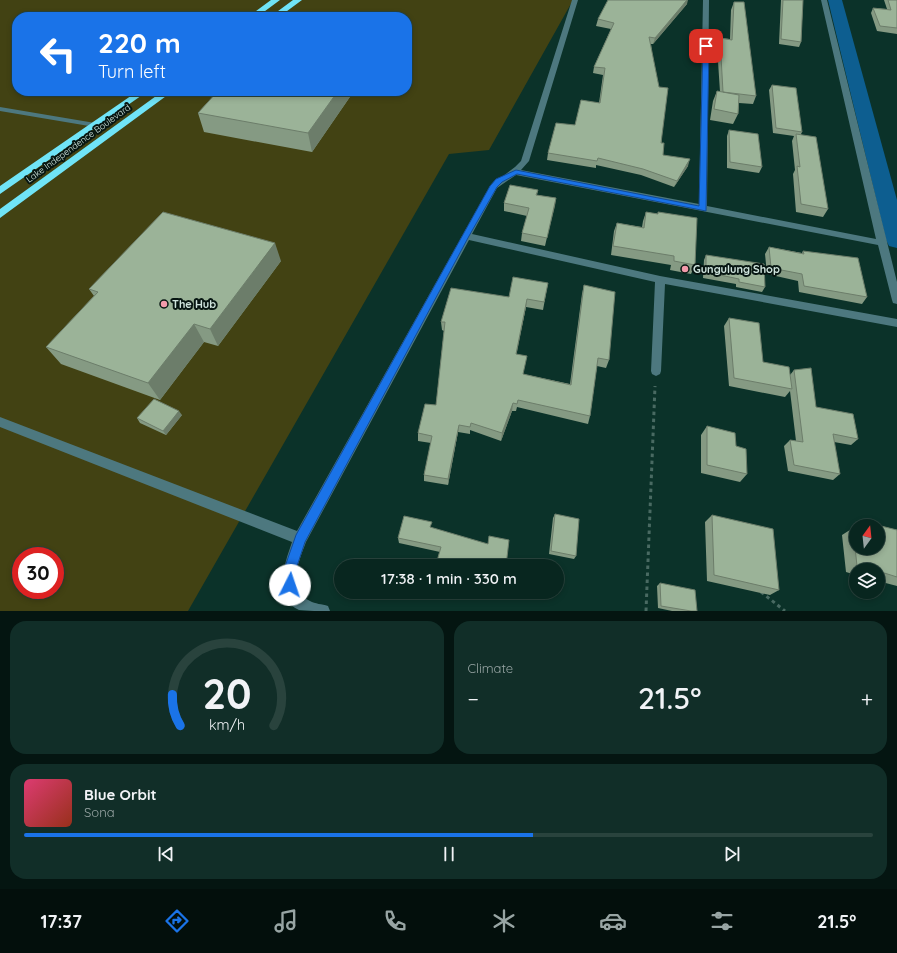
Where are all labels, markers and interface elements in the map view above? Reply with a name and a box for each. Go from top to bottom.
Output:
text: 220 m [98,25,181,60]
icon: left [32,28,84,80]
pin [689,29,723,63]
icon: arrive [695,35,717,57]
text: Turn left [98,60,166,83]
street label: Lake Independence Boulevard [24,101,132,185]
place label: Gungulung Shop [693,262,780,276]
marker: Gungulung Shop [680,264,690,274]
place label: The Hub [172,297,216,311]
marker: The Hub [159,299,169,309]
north arrow [849,519,885,555]
map controls [849,519,885,599]
speed limit sign: 30 [12,547,64,599]
button: layers [849,563,885,599]
position arrow [269,564,311,606]
text: 17:38 · 1 min · 330 m [381,569,517,588]
text: Climate [468,660,513,676]
text: 20 [202,666,251,718]
text: 21.5° [638,679,701,717]
text: − [468,685,479,713]
text: + [861,685,873,713]
text: km/h [209,715,245,733]
text: Blue Orbit [84,785,157,804]
text: Sona [84,804,115,820]
icon: previous [155,843,177,865]
icon: pause [438,843,460,865]
icon: next [721,843,743,865]
icon: directions [163,907,191,935]
icon: music [272,907,300,935]
icon: phone [381,907,409,935]
icon: climate [490,907,518,935]
icon: car [599,907,627,935]
icon: filters [708,907,736,935]
text: 17:37 [41,910,82,933]
text: 21.5° [817,910,856,933]

